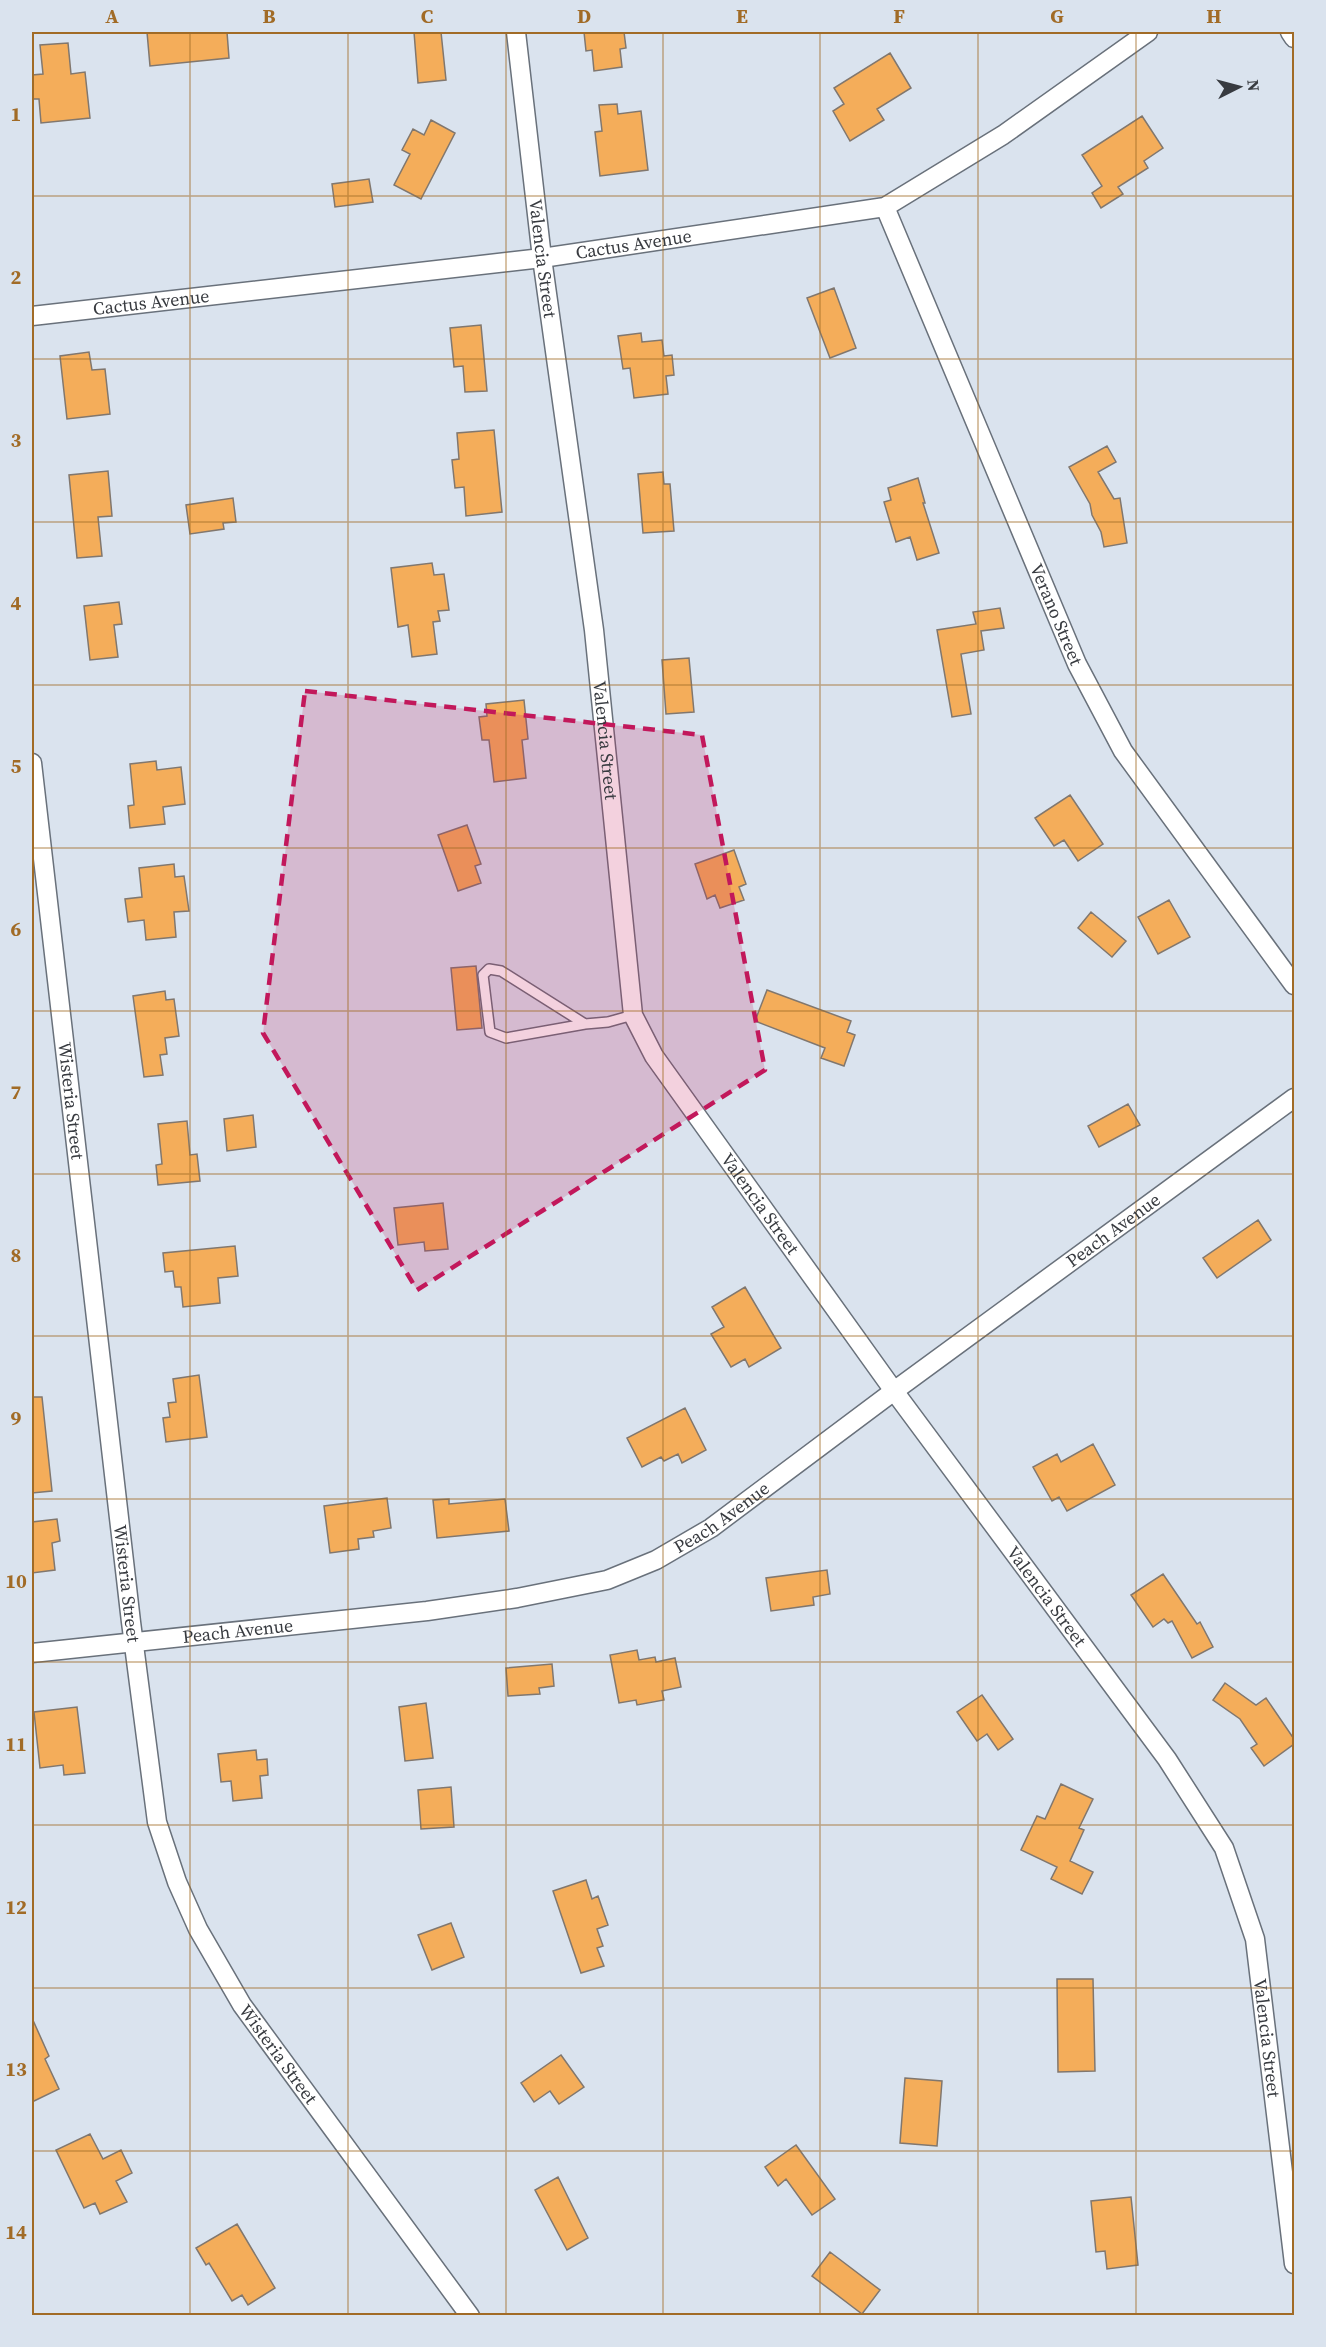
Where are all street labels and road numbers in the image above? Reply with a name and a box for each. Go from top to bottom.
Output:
street label: Valencia Street [523,198,563,319]
street label: Cactus Avenue [574,223,693,265]
street label: Cactus Avenue [92,283,211,321]
street label: Verano Street [1024,560,1089,669]
street label: Valencia Street [587,680,624,801]
street label: Wisteria Street [52,1041,91,1161]
street label: Valencia Street [715,1148,805,1260]
street label: Peach Avenue [1061,1187,1165,1273]
street label: Peach Avenue [669,1476,774,1559]
street label: Wisteria Street [108,1523,147,1644]
street label: Valencia Street [1001,1541,1093,1652]
street label: Peach Avenue [181,1612,294,1649]
street label: Valencia Street [1248,1977,1287,2099]
street label: Wisteria Street [234,1999,324,2109]

